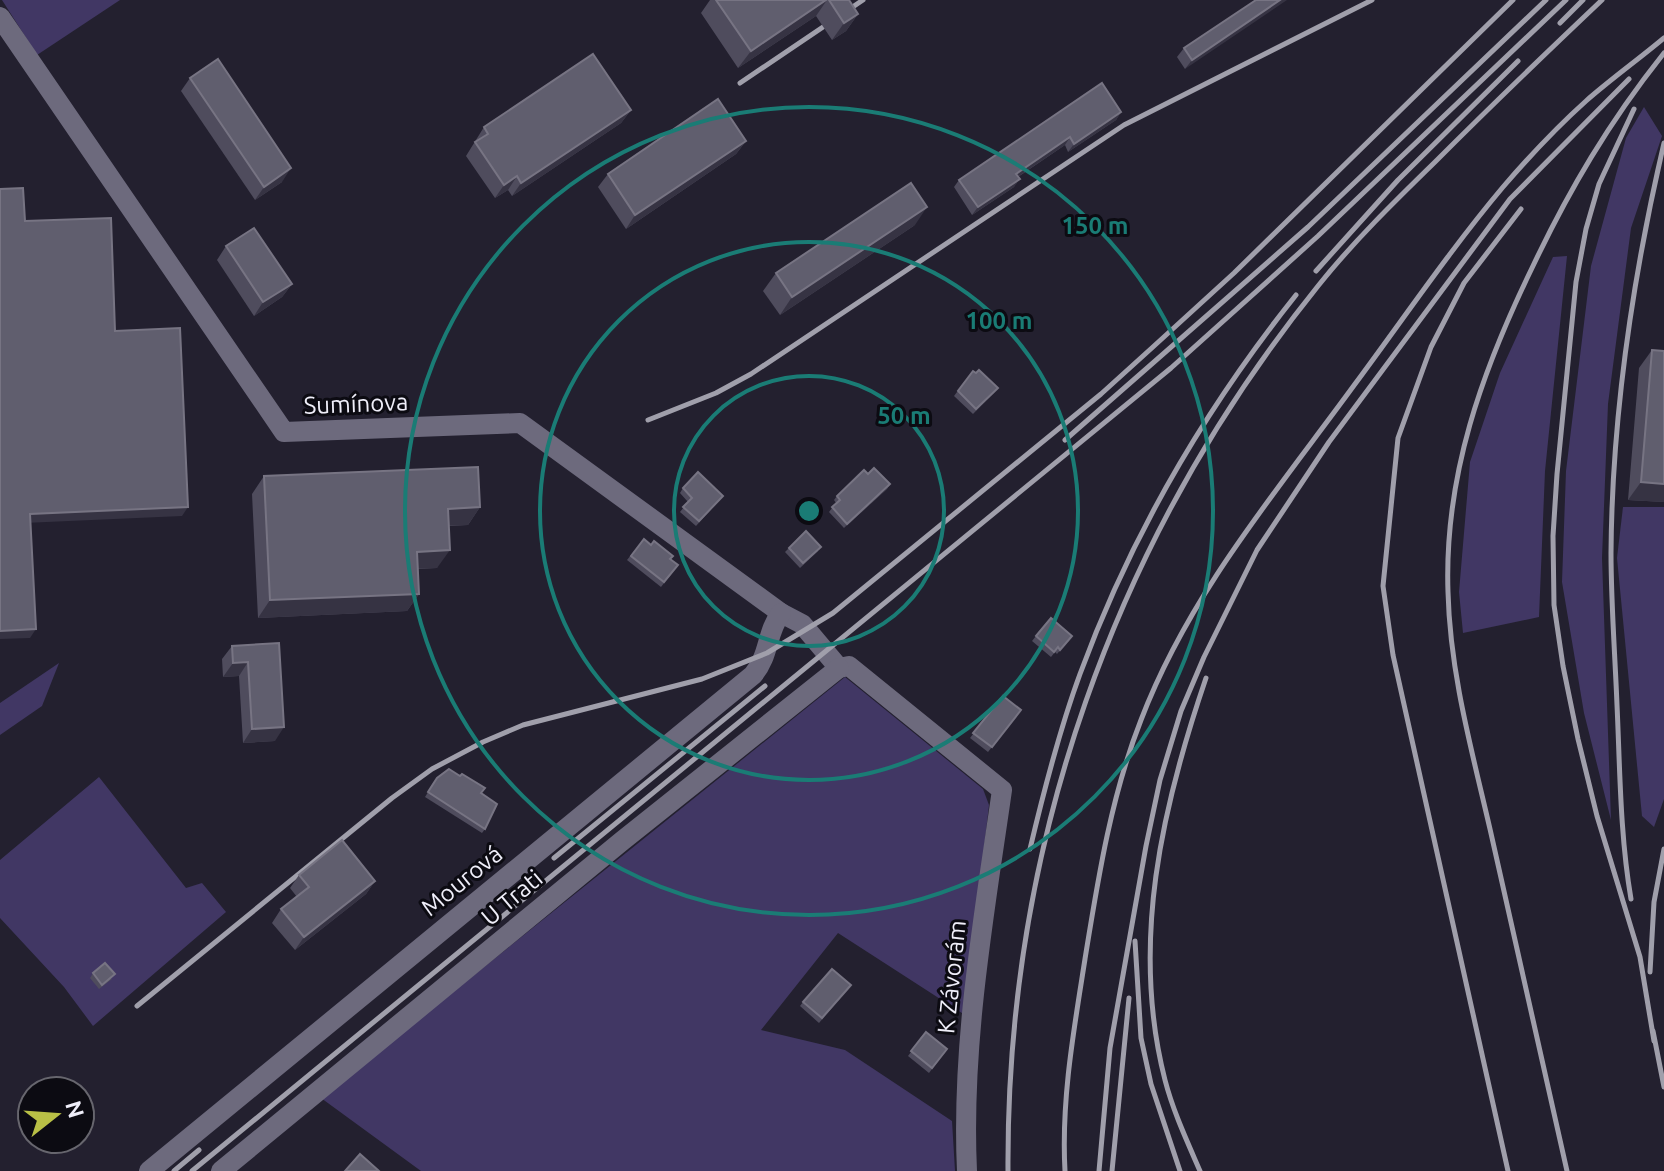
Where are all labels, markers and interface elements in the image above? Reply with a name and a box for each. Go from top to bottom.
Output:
text: 150 m [1062,212,1128,239]
text: 100 m [966,307,1032,334]
street label: Sumínova [303,388,409,419]
text: 50 m [877,402,931,429]
centre of rings [795,497,823,525]
street label: Mourová [416,840,507,921]
street label: U Trati [476,864,548,931]
street label: K Závorám [932,919,971,1035]
north arrow [16,1075,96,1155]
text: N [61,1097,90,1121]

